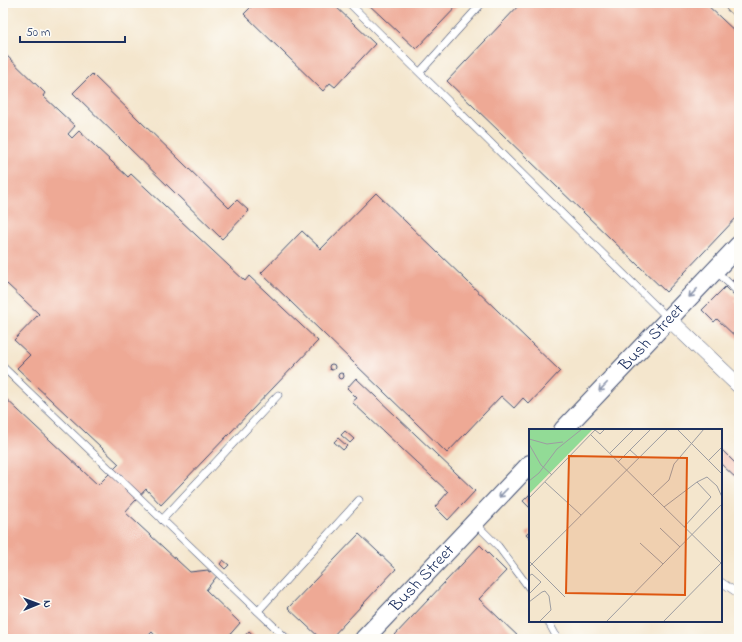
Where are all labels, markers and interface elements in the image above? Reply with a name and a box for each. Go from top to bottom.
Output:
scale bar [20,18,125,44]
text: 50 m [26,24,50,42]
one-way arrow [688,288,698,298]
street label: Bush Street [612,298,690,377]
one-way arrow [599,382,608,392]
inset map [529,429,722,622]
one-way arrow [499,487,508,497]
street label: Bush Street [383,538,460,618]
north arrow [18,584,58,624]
text: N [39,600,55,608]

